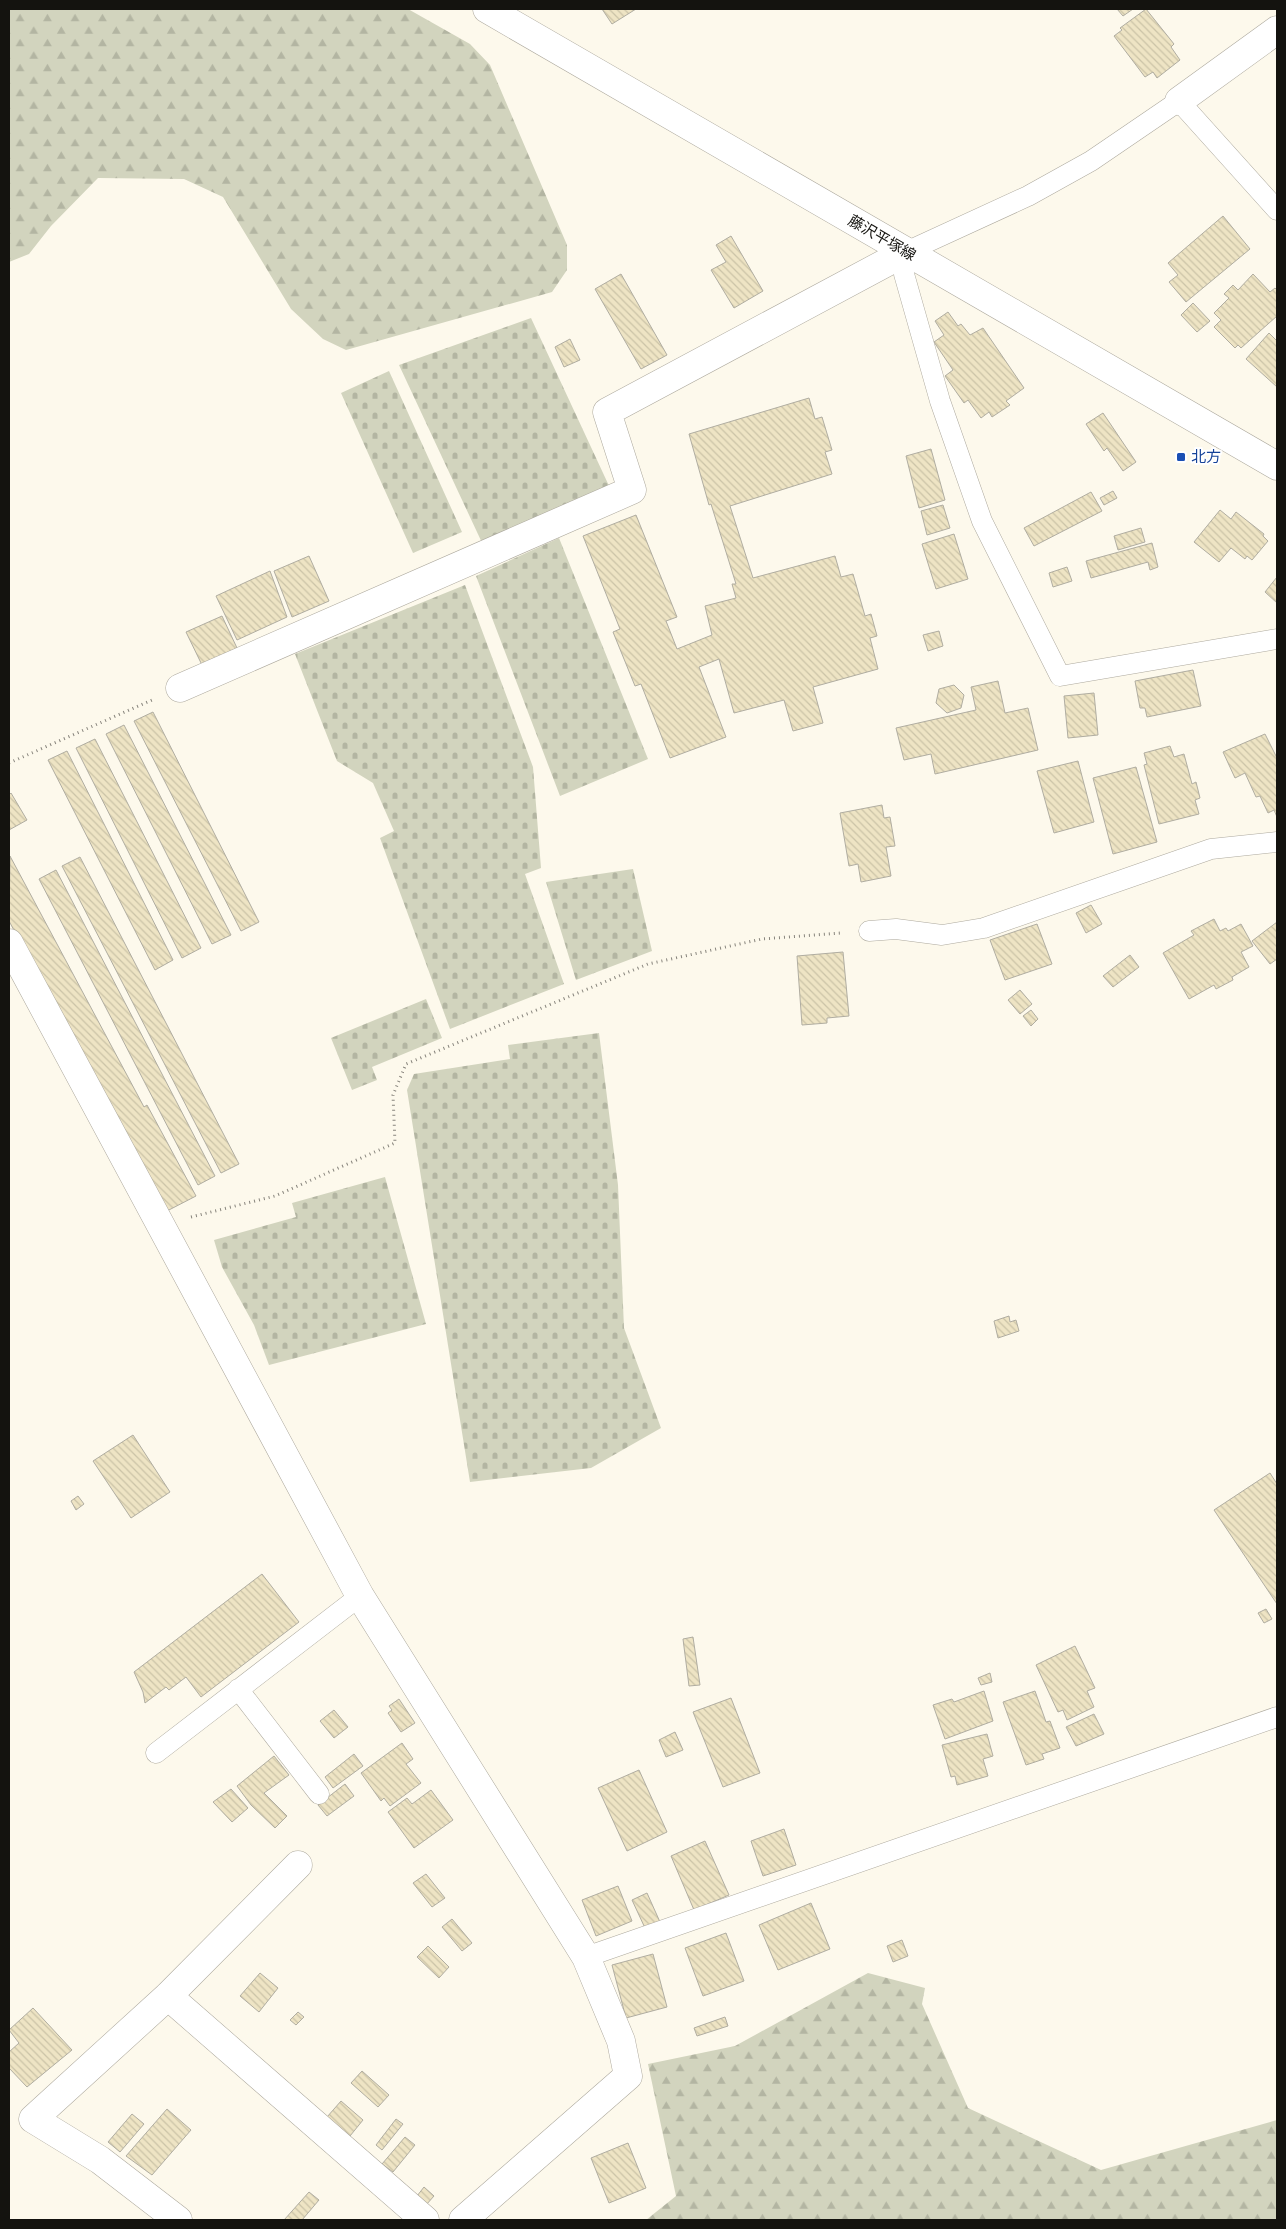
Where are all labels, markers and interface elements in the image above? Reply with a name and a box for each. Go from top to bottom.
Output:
street label: 藤沢平塚線 [845,211,919,265]
place label: 北方 [1191,448,1221,467]
marker: 北方 [1175,451,1187,463]

